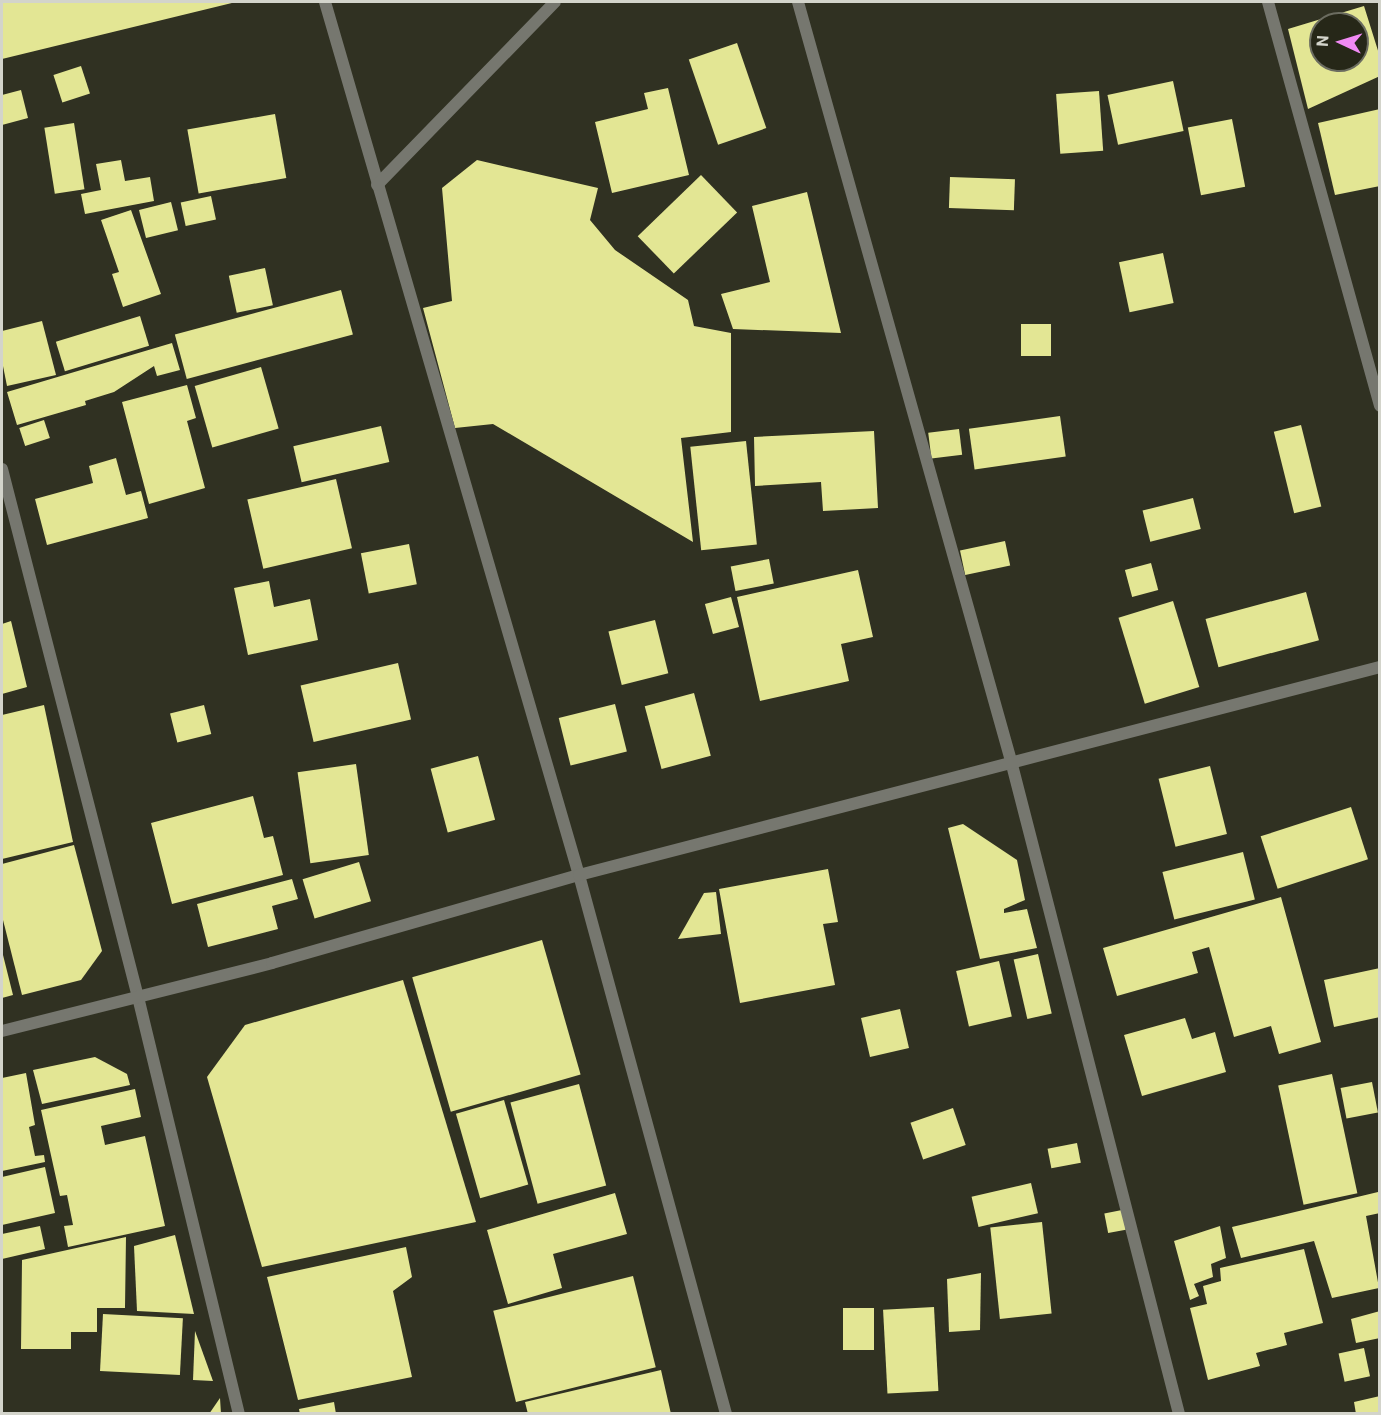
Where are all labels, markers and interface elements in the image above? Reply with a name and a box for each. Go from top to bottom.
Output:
north arrow [1309,12,1369,72]
text: N [1313,35,1332,47]

